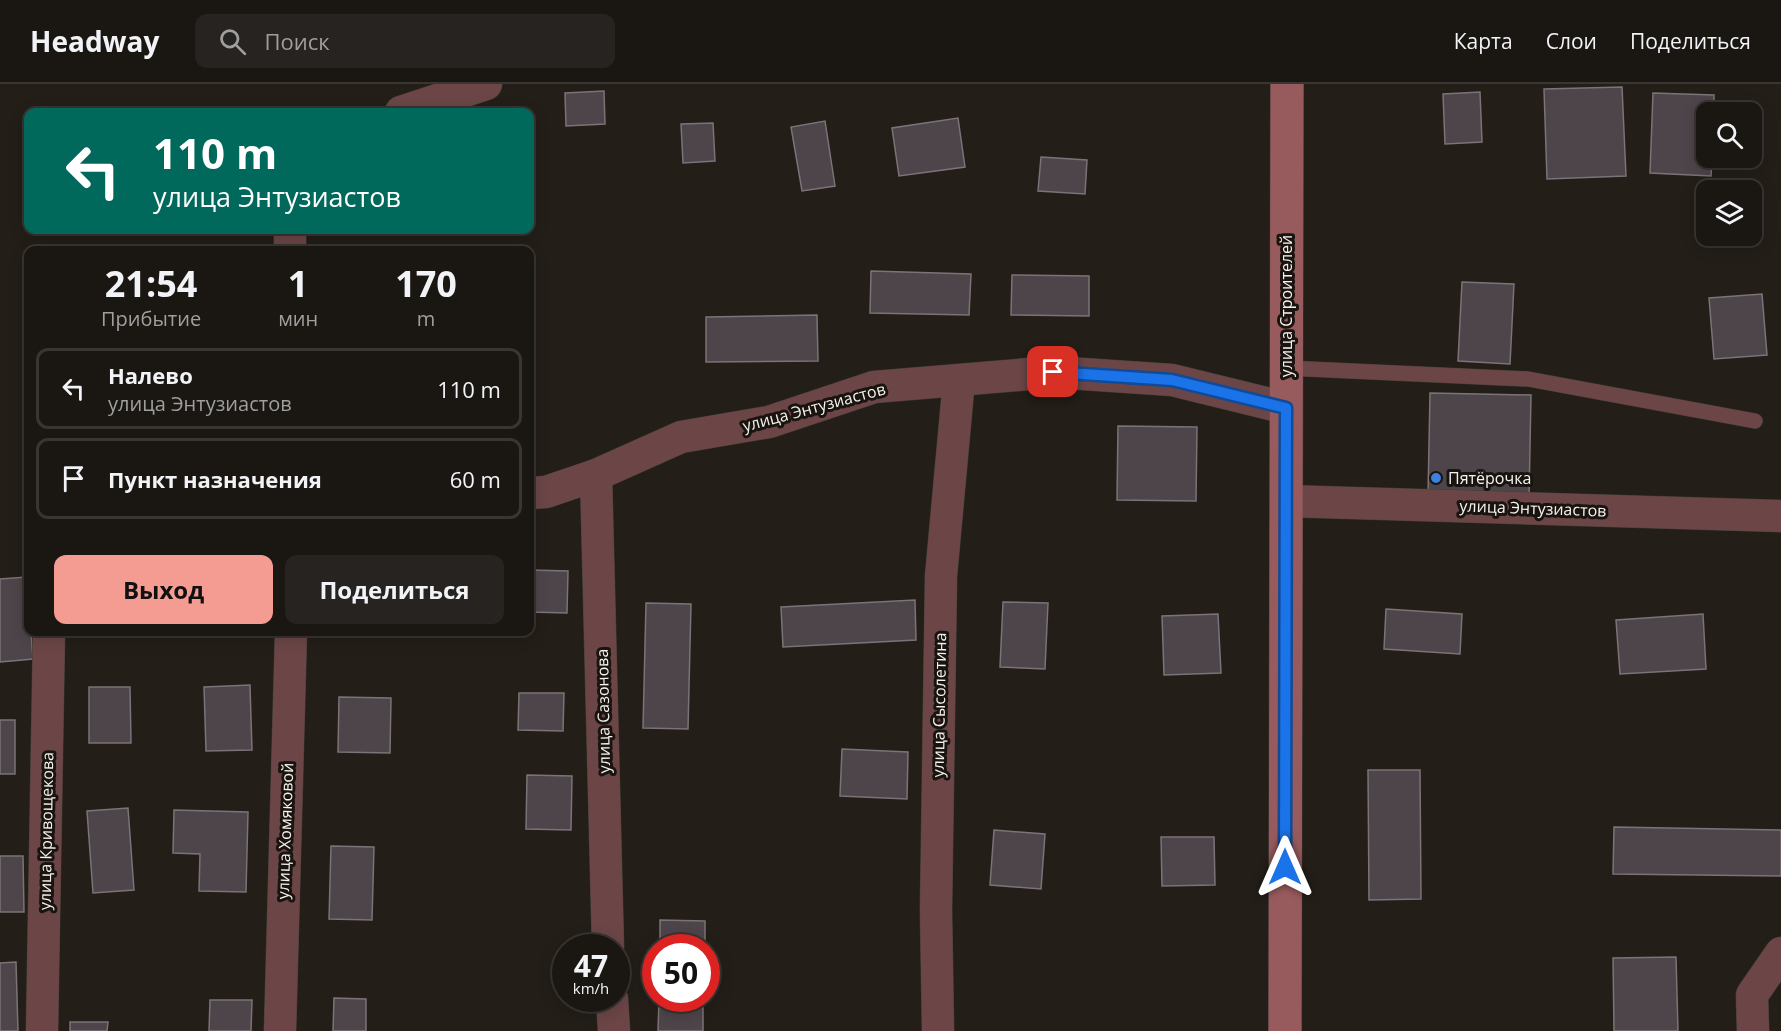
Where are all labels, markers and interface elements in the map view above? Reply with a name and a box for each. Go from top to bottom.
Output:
search box [195,14,615,68]
text: Headway [30,22,159,60]
icon: search [216,25,249,58]
text: Поиск [264,26,330,56]
text: Карта [1454,27,1513,55]
text: Слои [1546,27,1597,55]
text: Поделиться [1630,27,1751,55]
map controls [1696,102,1762,246]
button: search [1696,102,1762,168]
text: 110 m [153,124,277,181]
icon: left [54,132,132,210]
text: улица Энтузиастов [153,178,401,215]
button: layers [1696,180,1762,246]
street label: улица Строителей [1275,235,1297,377]
text: 21:54 [105,259,197,308]
text: 1 [288,259,308,308]
text: 170 [395,259,457,308]
text: Прибытие [101,305,201,332]
text: мин [278,305,318,332]
text: m [417,305,435,332]
pin [1027,346,1078,397]
icon: arrive [1036,355,1069,388]
text: Налево [108,360,193,390]
icon: left [57,372,90,405]
text: 110 m [437,374,501,404]
street label: улица Энтузиастов [740,377,888,437]
text: улица Энтузиастов [108,390,292,417]
icon: arrive [57,462,90,495]
text: Пункт назначения [108,464,322,494]
text: 60 m [450,464,501,494]
place label: Пятёрочка [1448,467,1531,489]
marker: Пятёрочка [1429,471,1443,485]
street label: улица Энтузиастов [1459,494,1607,522]
button: Выход [54,555,273,624]
button: Поделиться [285,555,504,624]
street label: улица Сысолетина [927,632,951,778]
street label: улица Сазонова [591,649,615,773]
street label: улица Кривощекова [34,752,58,910]
street label: улица Хомяковой [272,762,298,900]
position arrow [1253,835,1317,899]
speed limit sign: 50 [642,934,720,1012]
text: 47 [574,945,608,986]
text: km/h [573,978,609,998]

